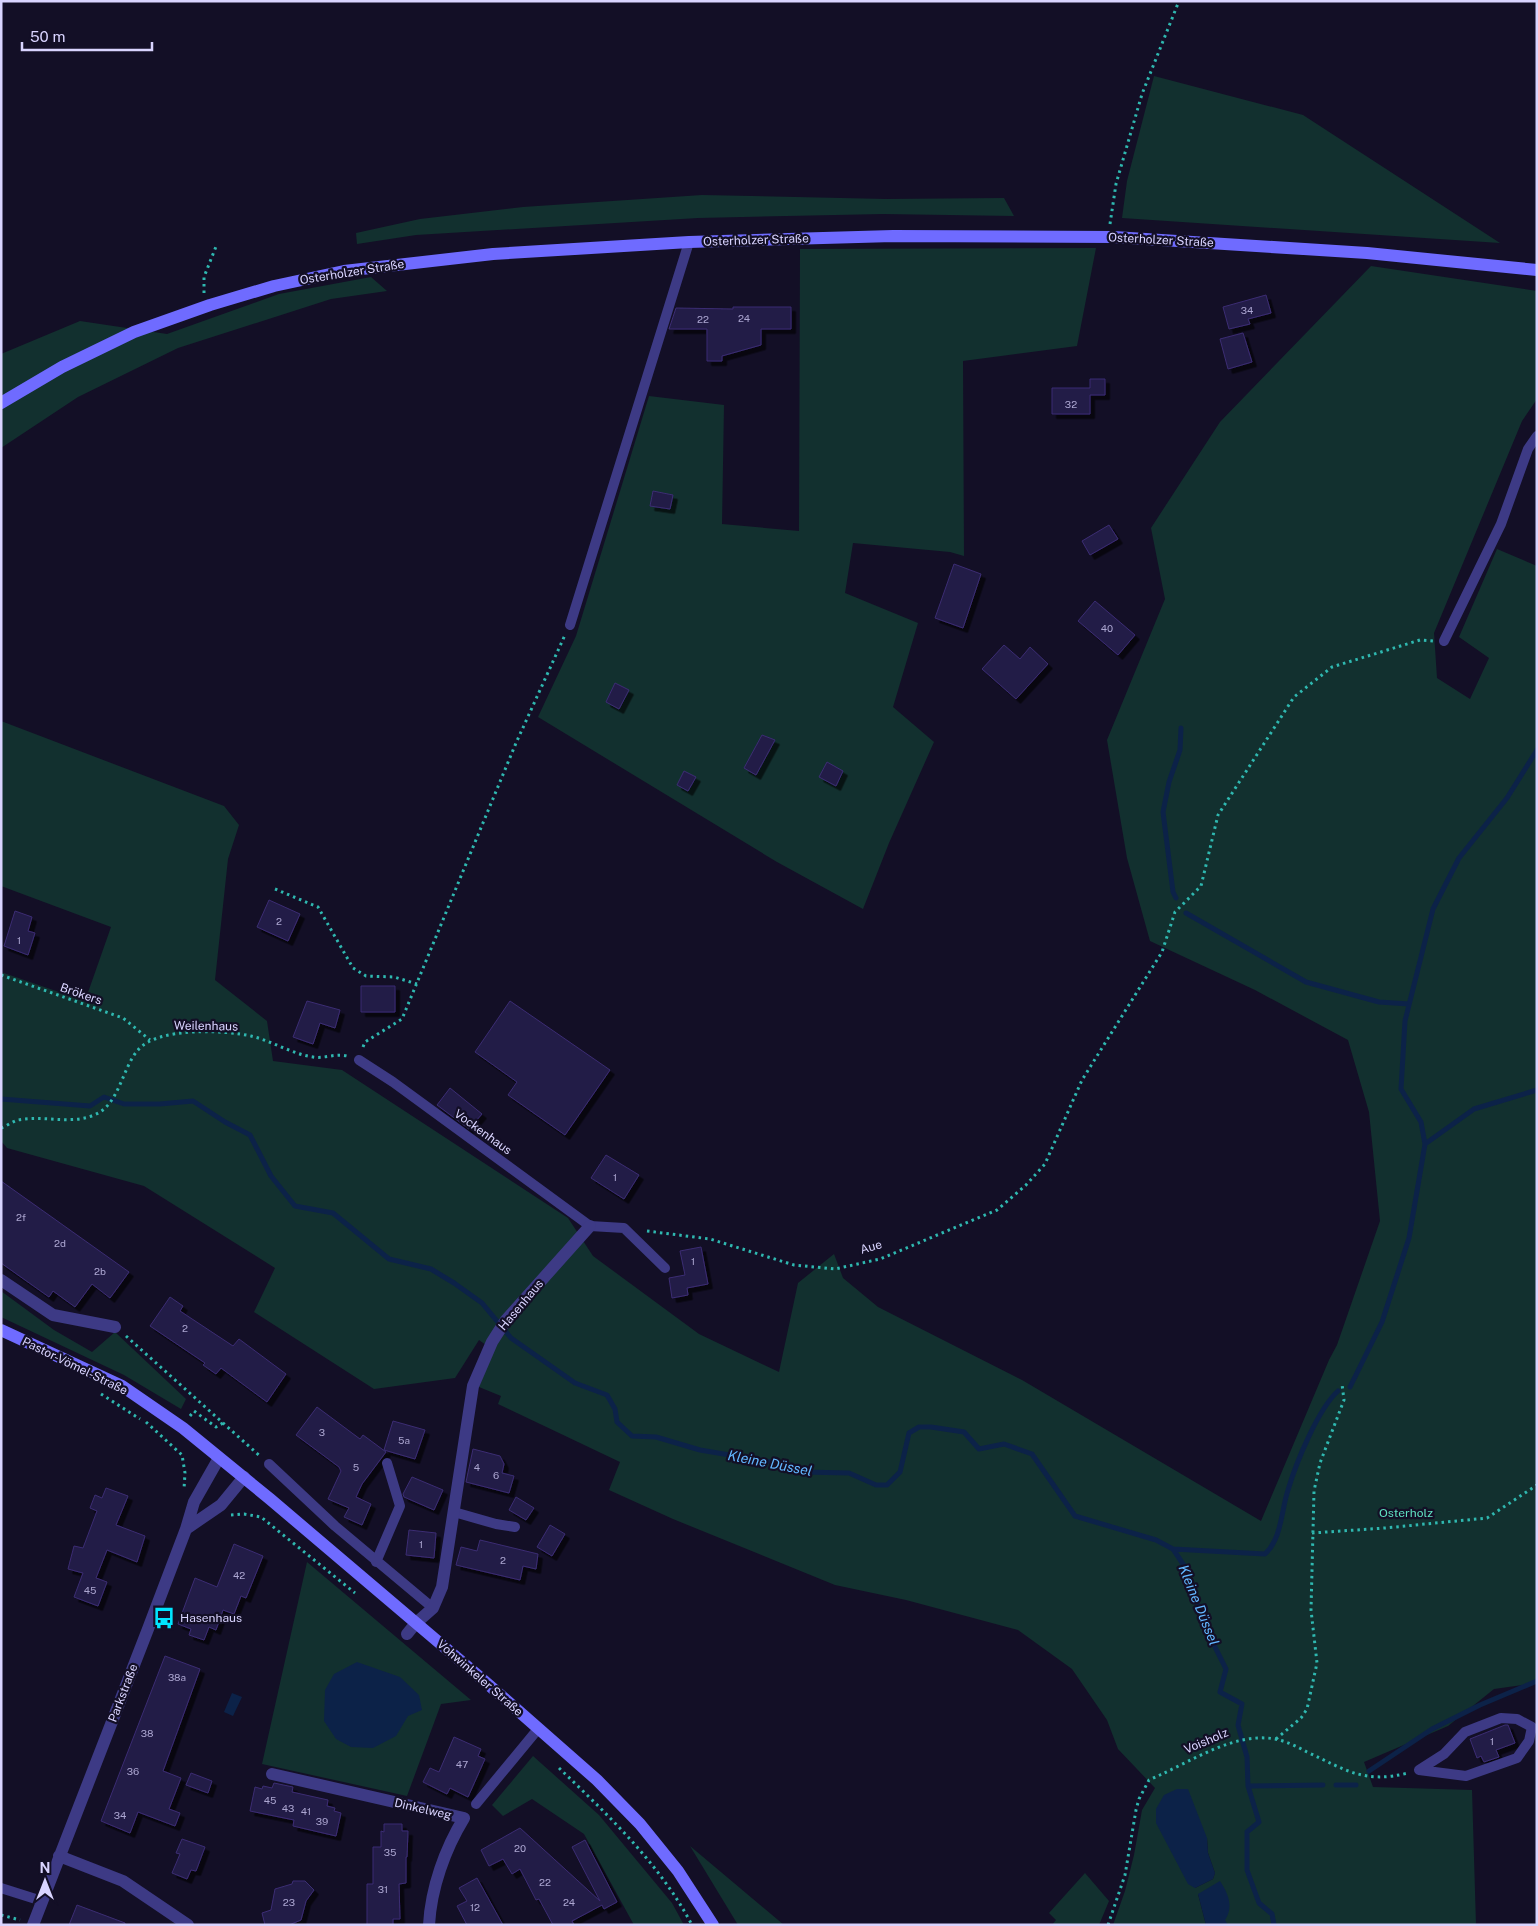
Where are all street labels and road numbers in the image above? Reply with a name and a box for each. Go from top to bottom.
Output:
street label: Osterholzer Straße [1108,230,1214,250]
street label: Osterholzer Straße [703,231,809,249]
street label: Osterholzer Straße [299,257,405,287]
street label: Brökers [58,980,104,1008]
street label: Weilenhaus [174,1018,238,1034]
street label: Vockenhaus [452,1106,514,1158]
street label: Aue [858,1237,884,1257]
street label: Hasenhaus [496,1277,546,1333]
street label: Pastor-Vömel-Straße [20,1334,130,1398]
street label: Vohwinkeler Straße [434,1637,526,1719]
street label: Parkstraße [106,1662,141,1724]
street label: Voisholz [1182,1725,1230,1757]
street label: Dinkelweg [393,1796,453,1822]

